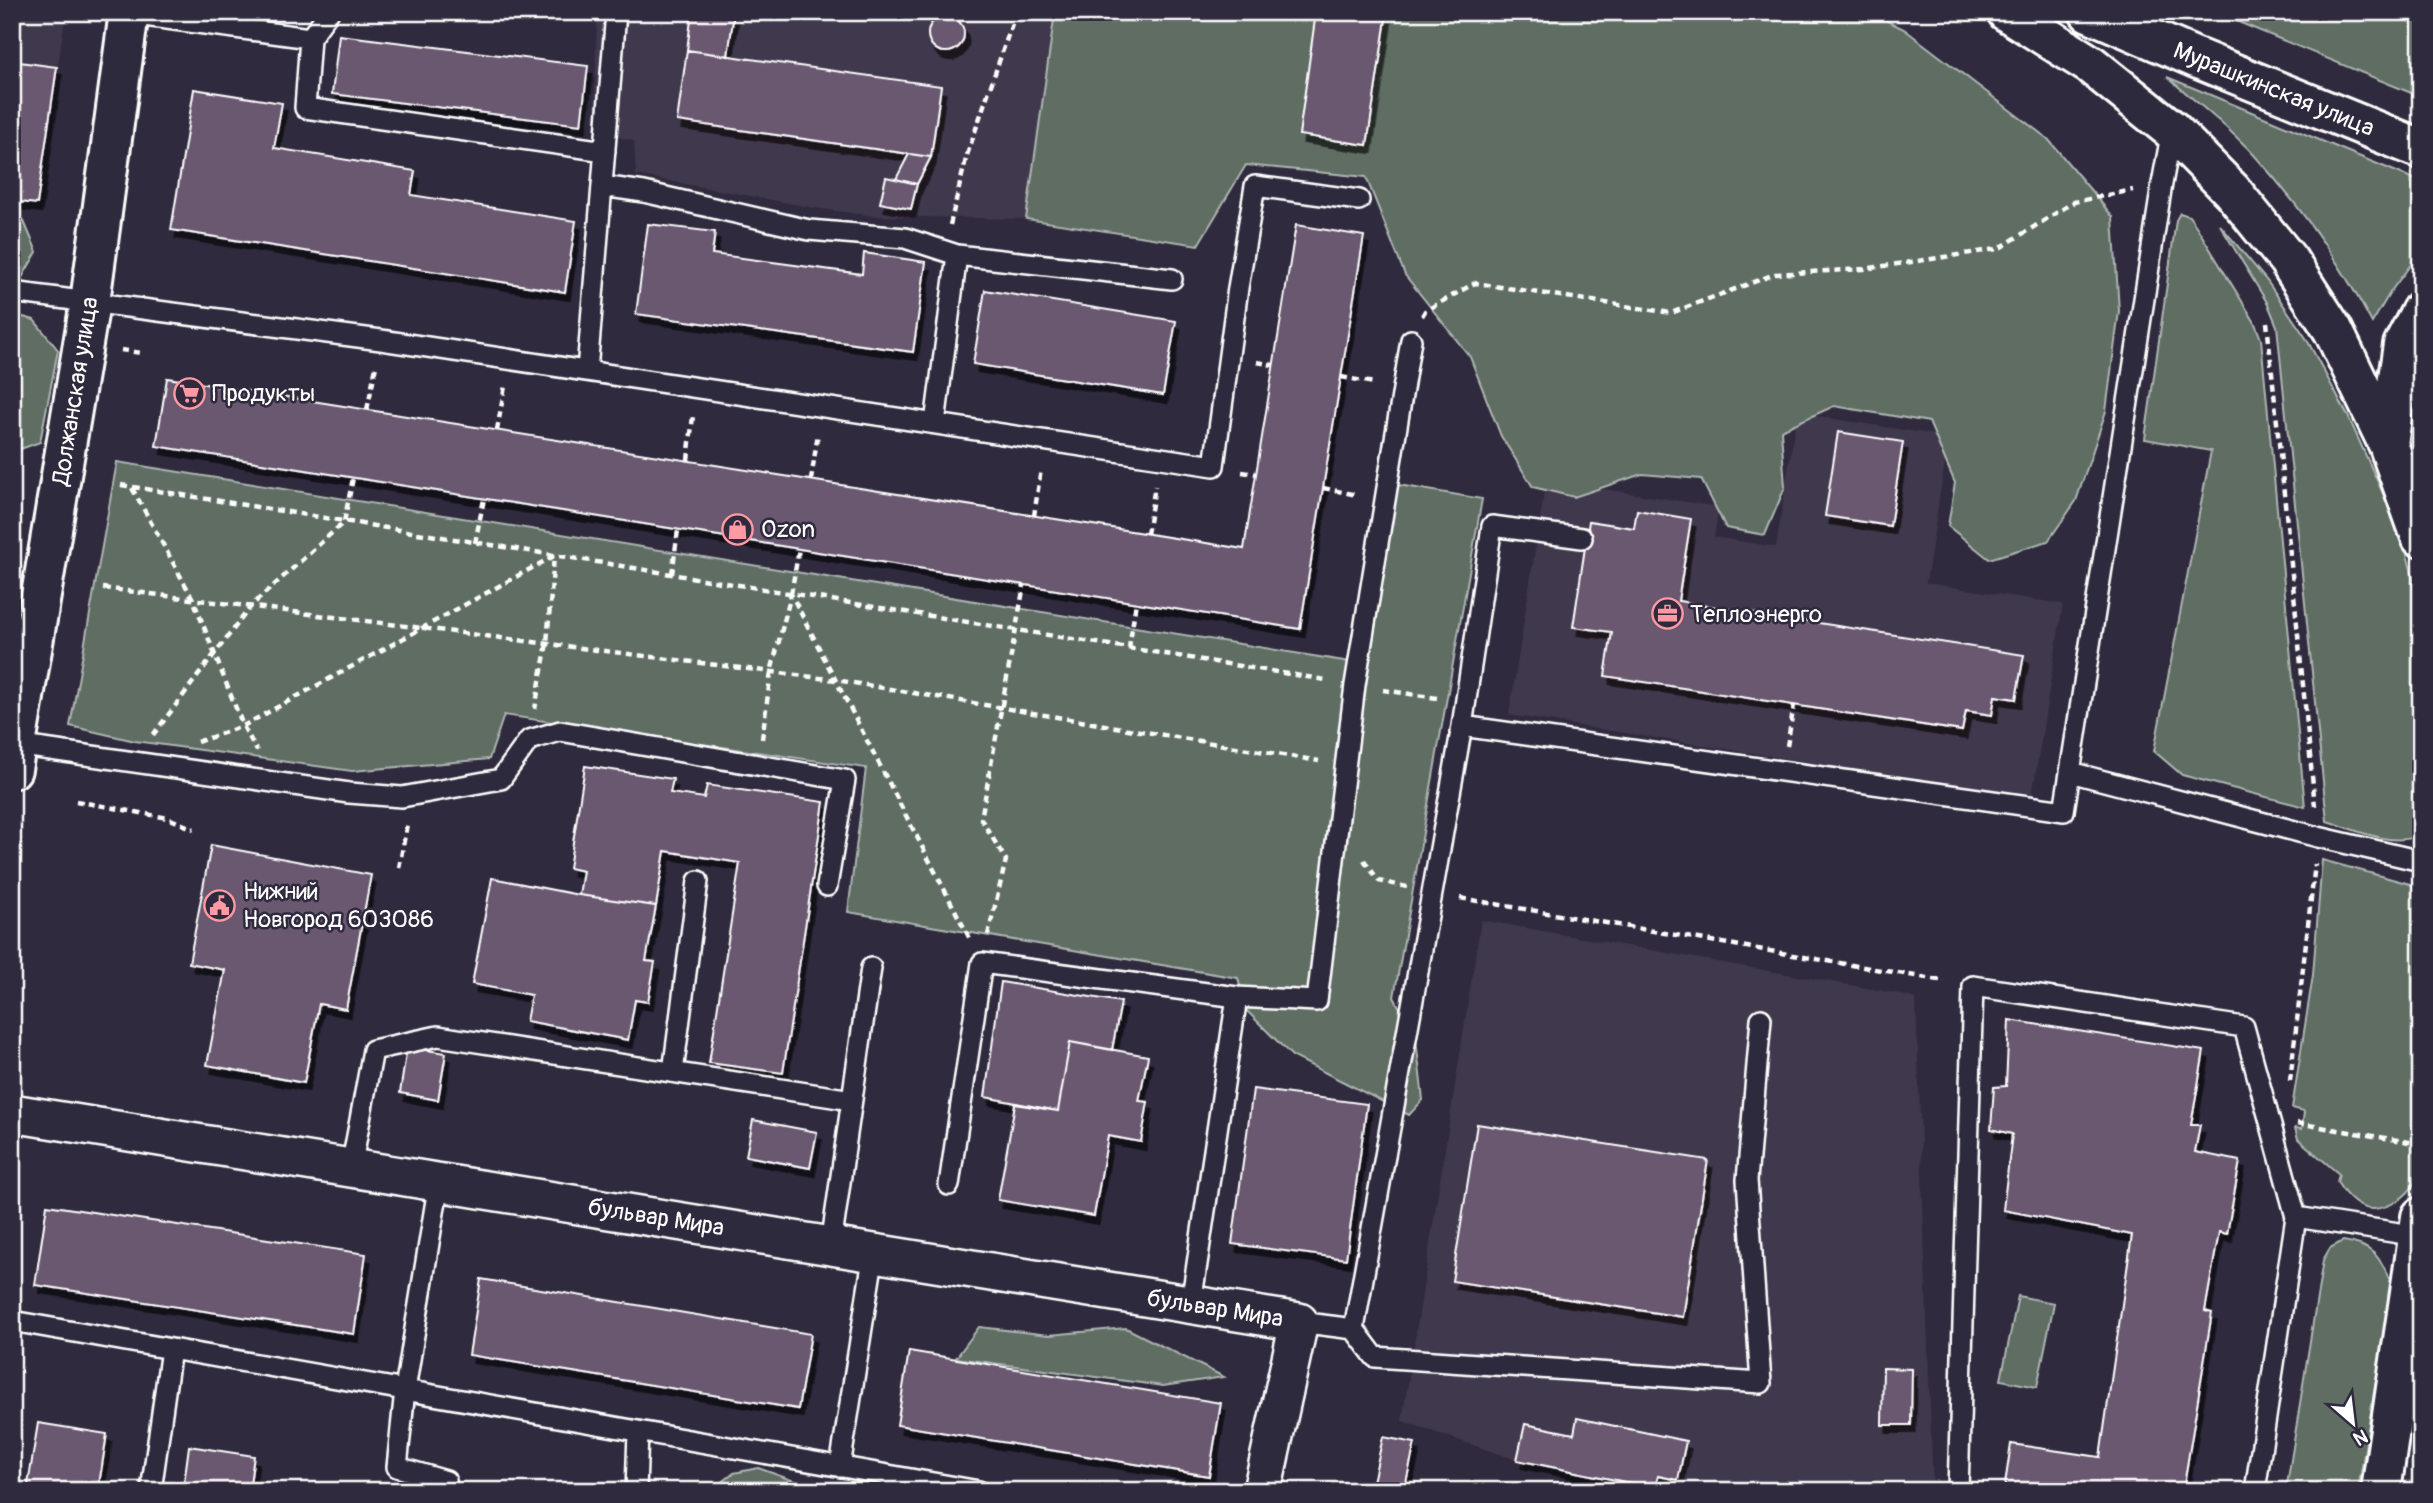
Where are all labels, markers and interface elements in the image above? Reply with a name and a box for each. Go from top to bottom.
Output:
street label: Мурашкинская улица [2169,36,2378,143]
street label: Должанская улица [46,295,105,488]
supermarket icon: Продукты [172,376,206,410]
place label: Продукты [212,379,315,408]
shop icon: Ozon [721,512,755,546]
place label: Ozon [761,515,815,544]
office icon: Теплоэнерго [1650,597,1684,631]
place label: Теплоэнерго [1690,600,1822,629]
place label: Нижний Новгород 603086 [243,877,434,934]
public building icon: Нижний Новгород 603086 [203,888,237,922]
street label: бульвар Мира [586,1192,726,1243]
street label: бульвар Мира [1145,1283,1285,1334]
north arrow [2318,1388,2388,1458]
text: N [2349,1424,2372,1451]

